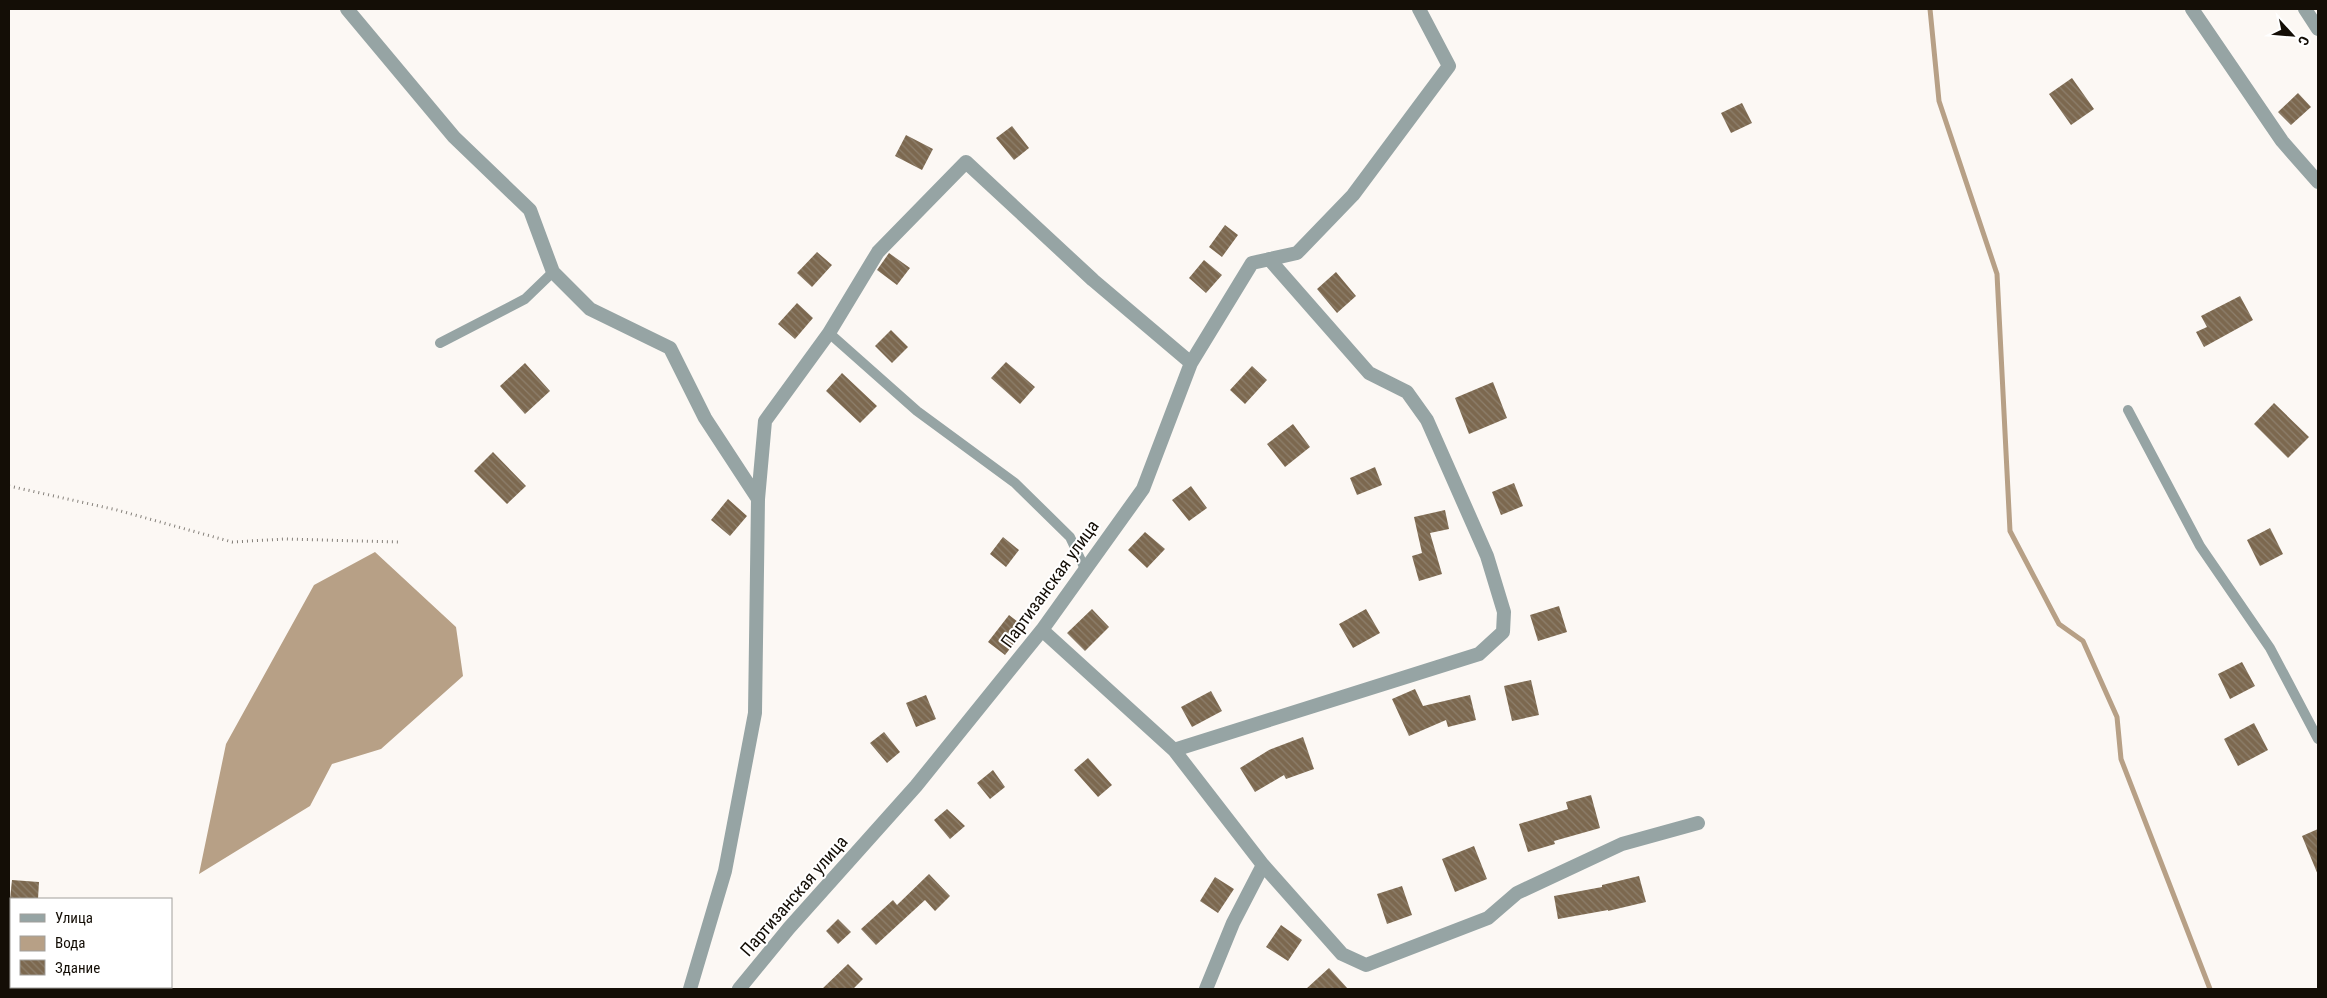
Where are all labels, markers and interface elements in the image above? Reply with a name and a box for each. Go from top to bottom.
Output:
north arrow [2267,10,2317,60]
text: С [2295,34,2313,48]
street label: Партизанская улица [996,516,1103,652]
street label: Партизанская улица [736,831,852,960]
legend [10,898,172,988]
text: Улица [55,909,93,927]
text: Вода [55,934,85,952]
text: Здание [55,959,100,977]

